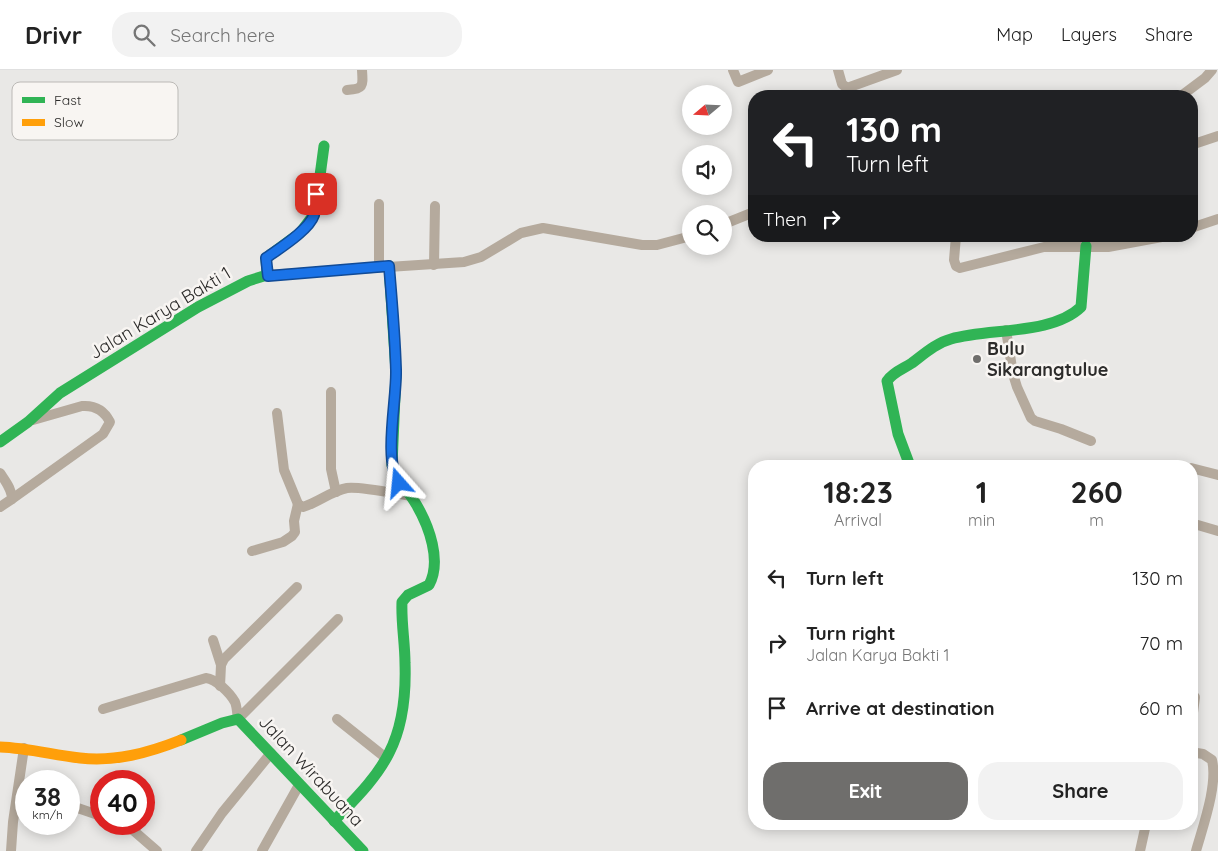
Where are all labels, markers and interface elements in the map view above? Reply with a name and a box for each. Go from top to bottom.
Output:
search box [112,12,462,57]
text: Drivr [25,20,82,50]
icon: search [130,21,158,49]
text: Search here [170,23,275,47]
text: Map [996,23,1033,46]
text: Layers [1061,23,1117,46]
text: Share [1145,23,1193,46]
legend [12,82,178,140]
north arrow [682,85,732,135]
map controls [682,85,732,255]
text: Fast [54,91,82,109]
text: 130 m [846,107,942,151]
icon: left [763,110,828,175]
text: Slow [54,113,84,131]
button: sound [682,145,732,195]
text: Turn left [846,150,929,178]
pin [295,173,337,215]
icon: arrive [302,180,330,208]
button: search [682,205,732,255]
icon: right [817,205,845,233]
text: Then [763,207,807,231]
street label: Jalan Karya Bakti 1 [85,261,235,364]
place label: Bulu Sikarangtulue [987,337,1108,381]
marker: Bulu Sikarangtulue [971,353,983,365]
position arrow [372,456,424,508]
text: 18:23 [823,473,893,511]
text: 1 [976,473,988,511]
text: 260 [1071,473,1123,511]
text: Arrival [834,510,882,530]
text: min [968,510,995,530]
text: m [1089,510,1104,530]
icon: left [763,564,791,592]
text: Turn left [806,566,884,590]
text: 130 m [1132,566,1183,590]
text: Turn right [806,621,895,645]
icon: right [763,629,791,657]
text: 70 m [1139,631,1183,655]
text: Jalan Karya Bakti 1 [806,645,949,665]
icon: arrive [763,694,791,722]
text: Arrive at destination [806,696,995,720]
text: 60 m [1139,696,1183,720]
street label: Jalan Wirabuana [254,710,369,831]
button: Exit [763,762,968,820]
button: Share [978,762,1183,820]
speed limit sign: 40 [90,770,155,835]
text: 38 [34,781,61,812]
text: km/h [32,807,63,822]

